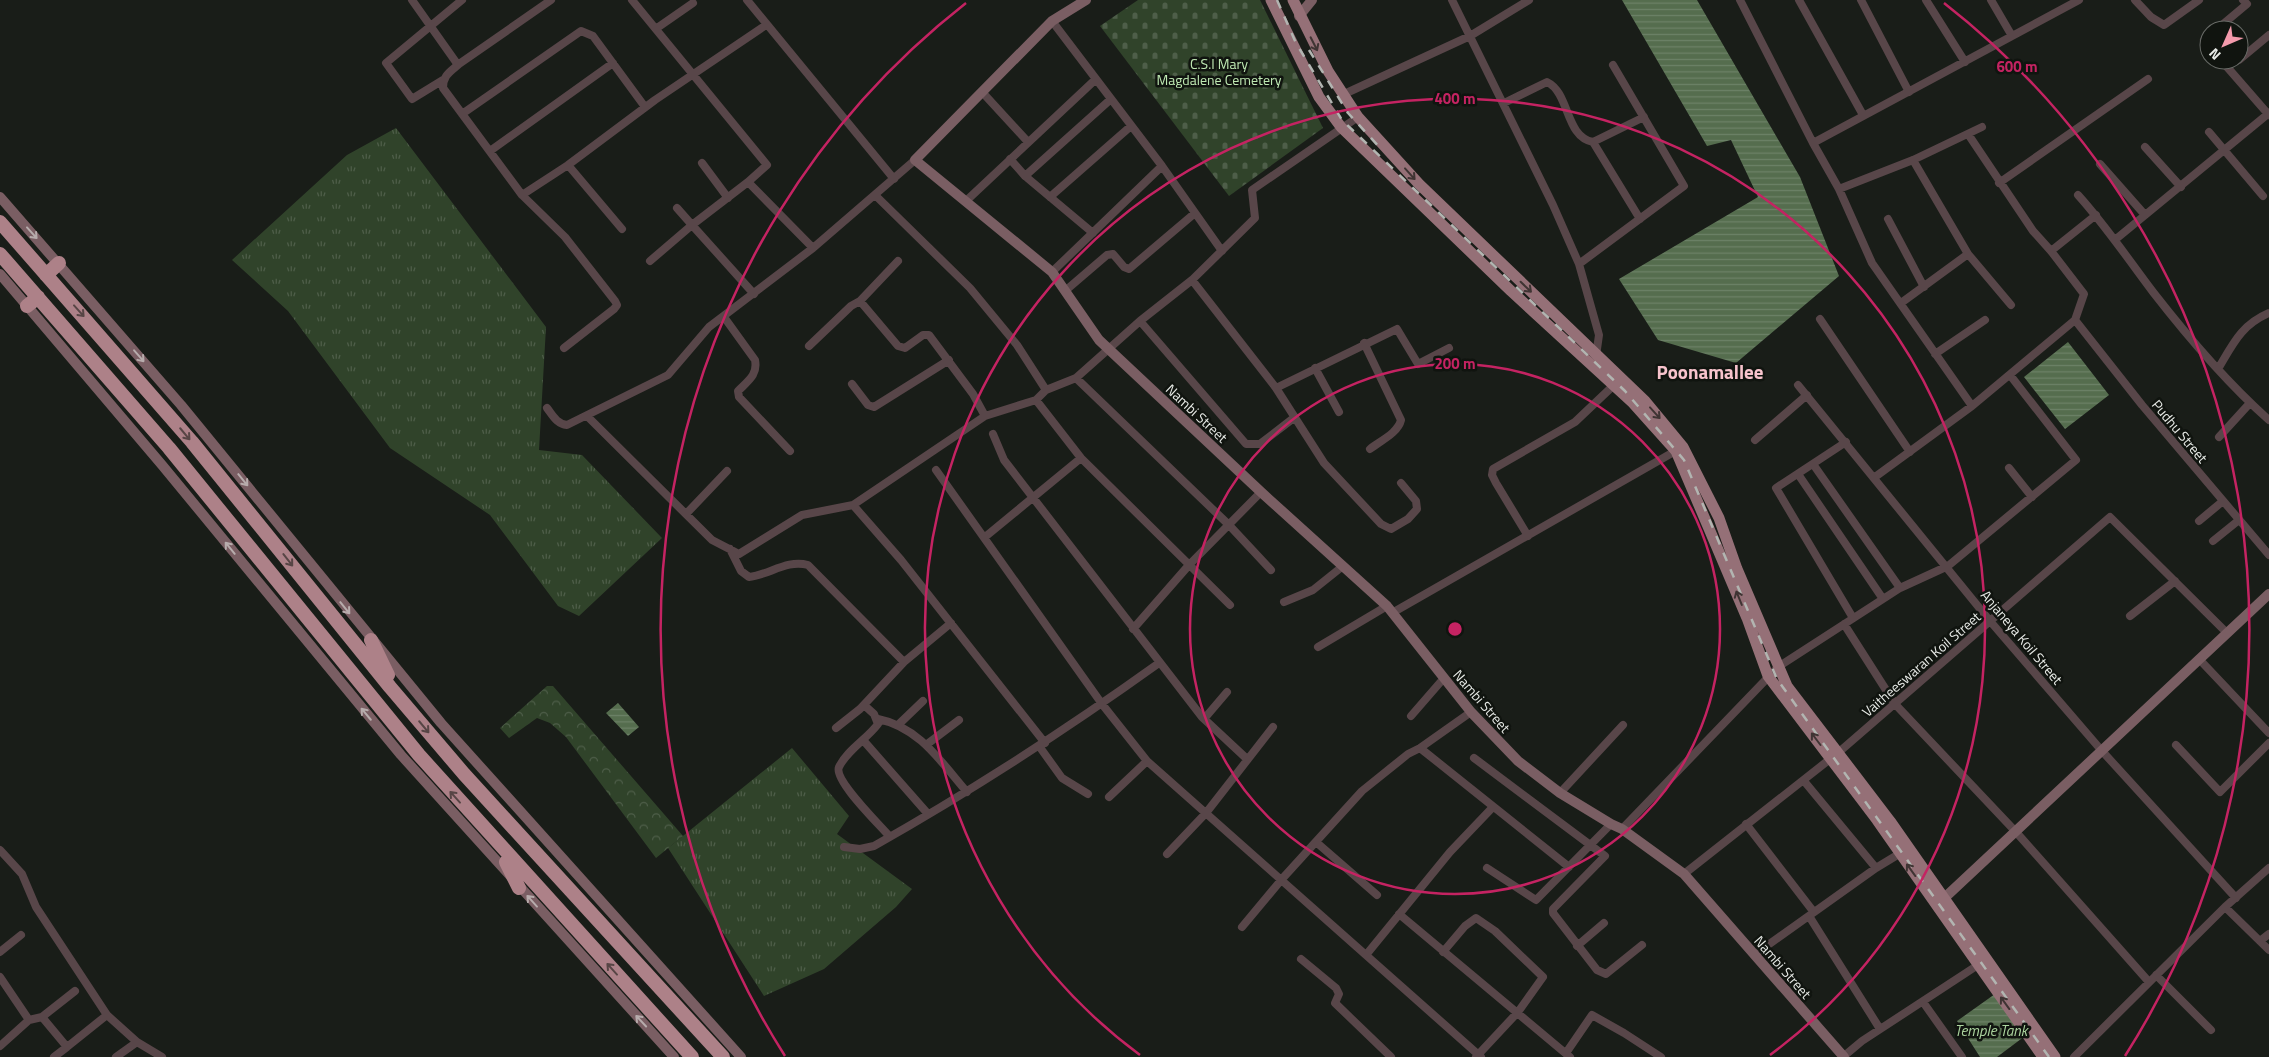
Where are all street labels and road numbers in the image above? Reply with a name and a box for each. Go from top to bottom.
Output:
street label: Nambi Street [1161,379,1233,447]
street label: Pudhu Street [2147,395,2213,467]
street label: Anjaneya Koil Street [1976,585,2068,689]
street label: Vaitheeswaran Koil Street [1857,606,1985,722]
street label: Nambi Street [1449,665,1515,737]
street label: Nambi Street [1750,931,1816,1003]

